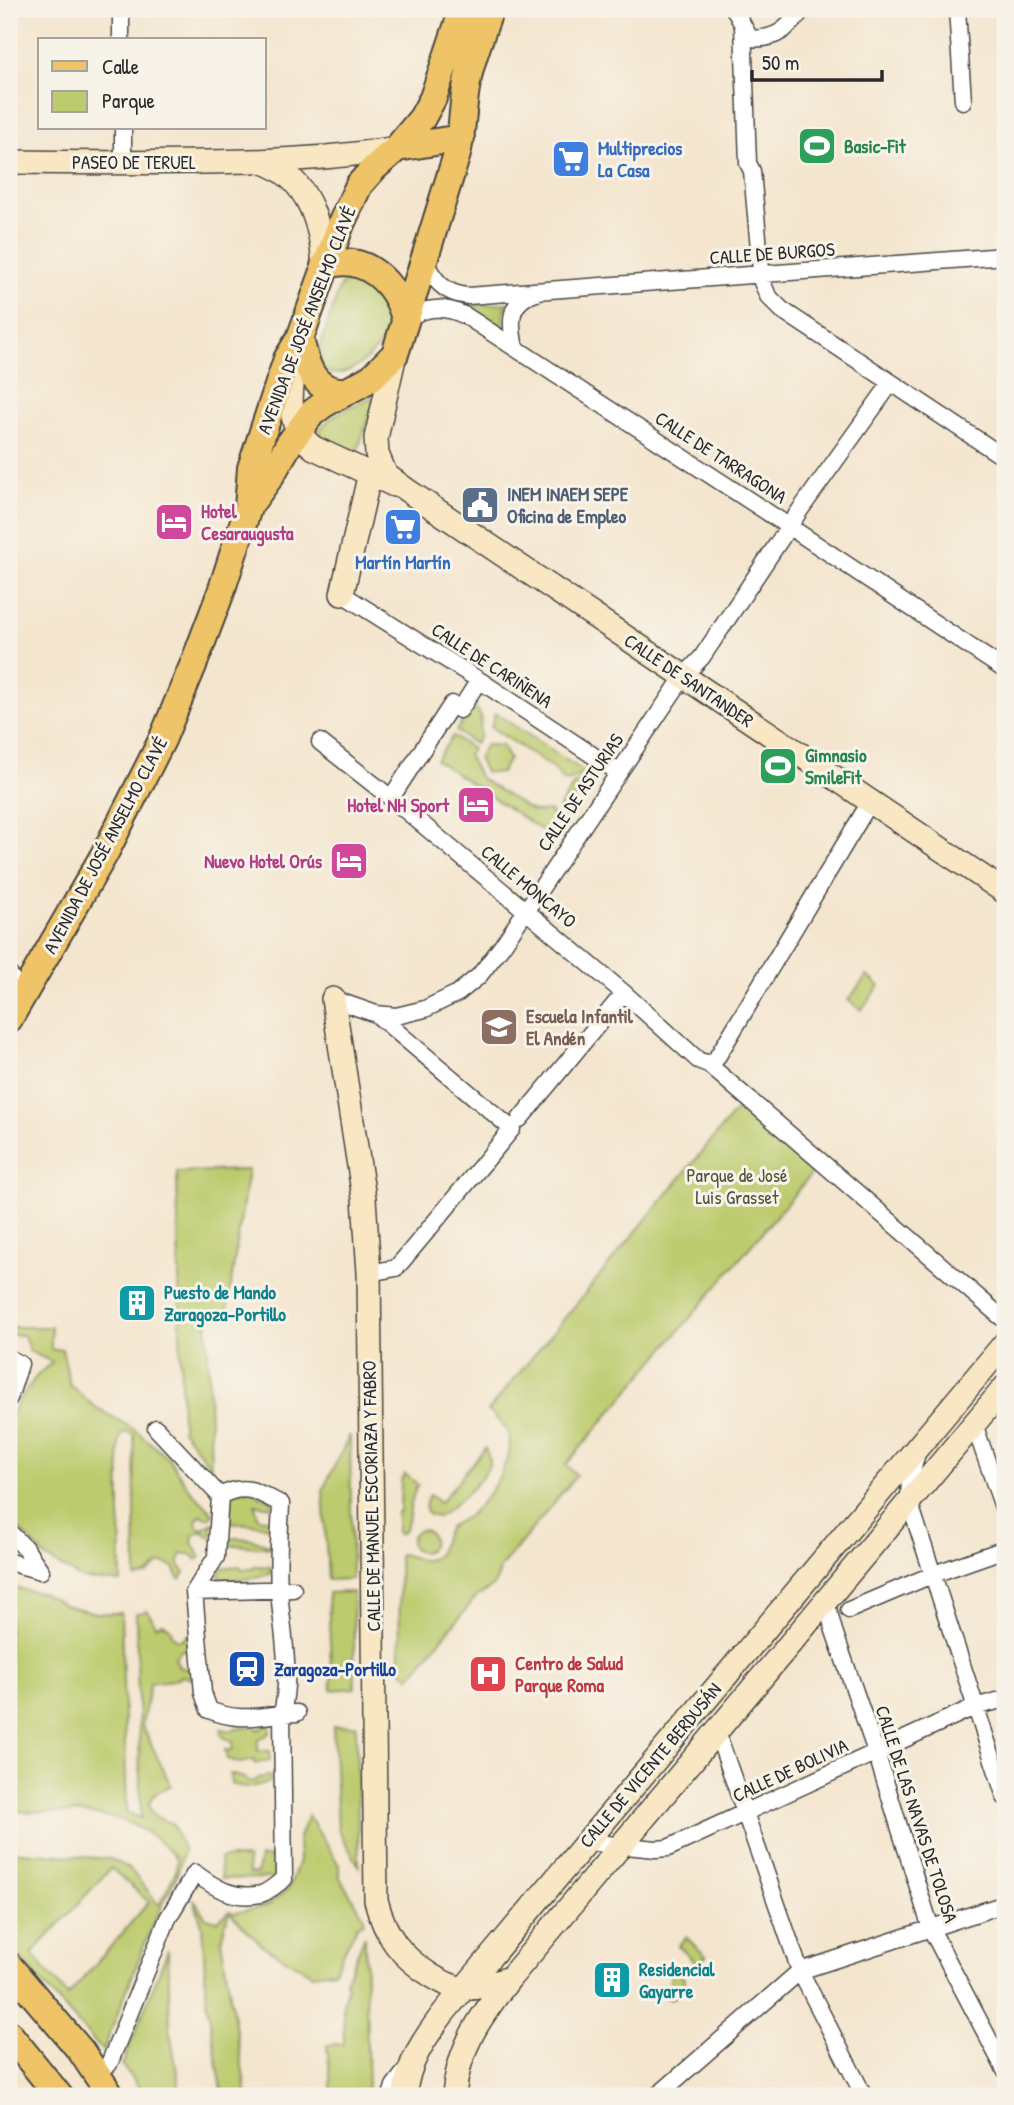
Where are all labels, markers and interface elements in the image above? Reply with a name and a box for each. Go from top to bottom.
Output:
legend [38,38,266,130]
scale bar [752,38,881,82]
text: 50 m [762,48,799,77]
text: Calle [102,52,139,81]
text: Parque [102,86,155,115]
sports icon: Basic-Fit [796,125,838,167]
place label: Basic-Fit [844,133,907,159]
place label: Multiprecios La Casa [598,135,683,183]
supermarket icon: Multiprecios La Casa [550,138,592,180]
street label: PASEO DE TERUEL [72,149,196,175]
street label: AVENIDA DE JOSÉ ANSELMO CLAVÉ [250,202,362,438]
street label: CALLE DE BURGOS [708,236,836,270]
street label: CALLE DE TARRAGONA [650,405,792,509]
place label: INEM INAEM SEPE Oficina de Empleo [507,481,629,530]
public building icon: INEM INAEM SEPE Oficina de Empleo [459,484,501,526]
place label: Hotel Cesaraugusta [201,498,294,547]
hotel icon: Hotel Cesaraugusta [153,501,195,543]
supermarket icon: Martín Martín [382,506,424,548]
place label: Martín Martín [355,549,451,575]
street label: CALLE DE CARIÑENA [427,616,557,714]
street label: CALLE DE SANTANDER [619,627,759,733]
street label: CALLE DE ASTURIAS [531,728,629,856]
street label: AVENIDA DE JOSÉ ANSELMO CLAVÉ [37,731,174,958]
place label: Gimnasio SmileFit [805,742,867,790]
sports icon: Gimnasio SmileFit [757,745,799,787]
hotel icon: Hotel NH Sport [455,784,497,826]
place label: Hotel NH Sport [347,792,450,819]
street label: CALLE MONCAYO [476,838,582,934]
hotel icon: Nuevo Hotel Orús [328,840,370,882]
place label: Nuevo Hotel Orús [204,848,323,874]
place label: Escuela Infantil El Andén [526,1003,634,1051]
school or university icon: Escuela Infantil El Andén [478,1006,520,1048]
park label: Parque de José Luis Grasset [686,1162,788,1210]
place label: Puesto de Mando Zaragoza-Portillo [164,1279,286,1328]
building icon: Puesto de Mando Zaragoza-Portillo [116,1282,158,1324]
street label: CALLE DE MANUEL ESCORIAZA Y FABRO [356,1360,386,1632]
station icon: Zaragoza-Portillo [226,1648,268,1690]
place label: Centro de Salud Parque Roma [515,1650,624,1699]
hospital icon: Centro de Salud Parque Roma [467,1653,509,1695]
place label: Zaragoza-Portillo [274,1656,396,1683]
street label: CALLE DE VICENTE BERDUSÁN [573,1677,727,1853]
street label: CALLE DE LAS NAVAS DE TOLOSA [870,1702,964,1926]
street label: CALLE DE BOLIVIA [728,1732,852,1808]
place label: Residencial Gayarre [639,1956,715,2005]
building icon: Residencial Gayarre [591,1959,633,2001]

